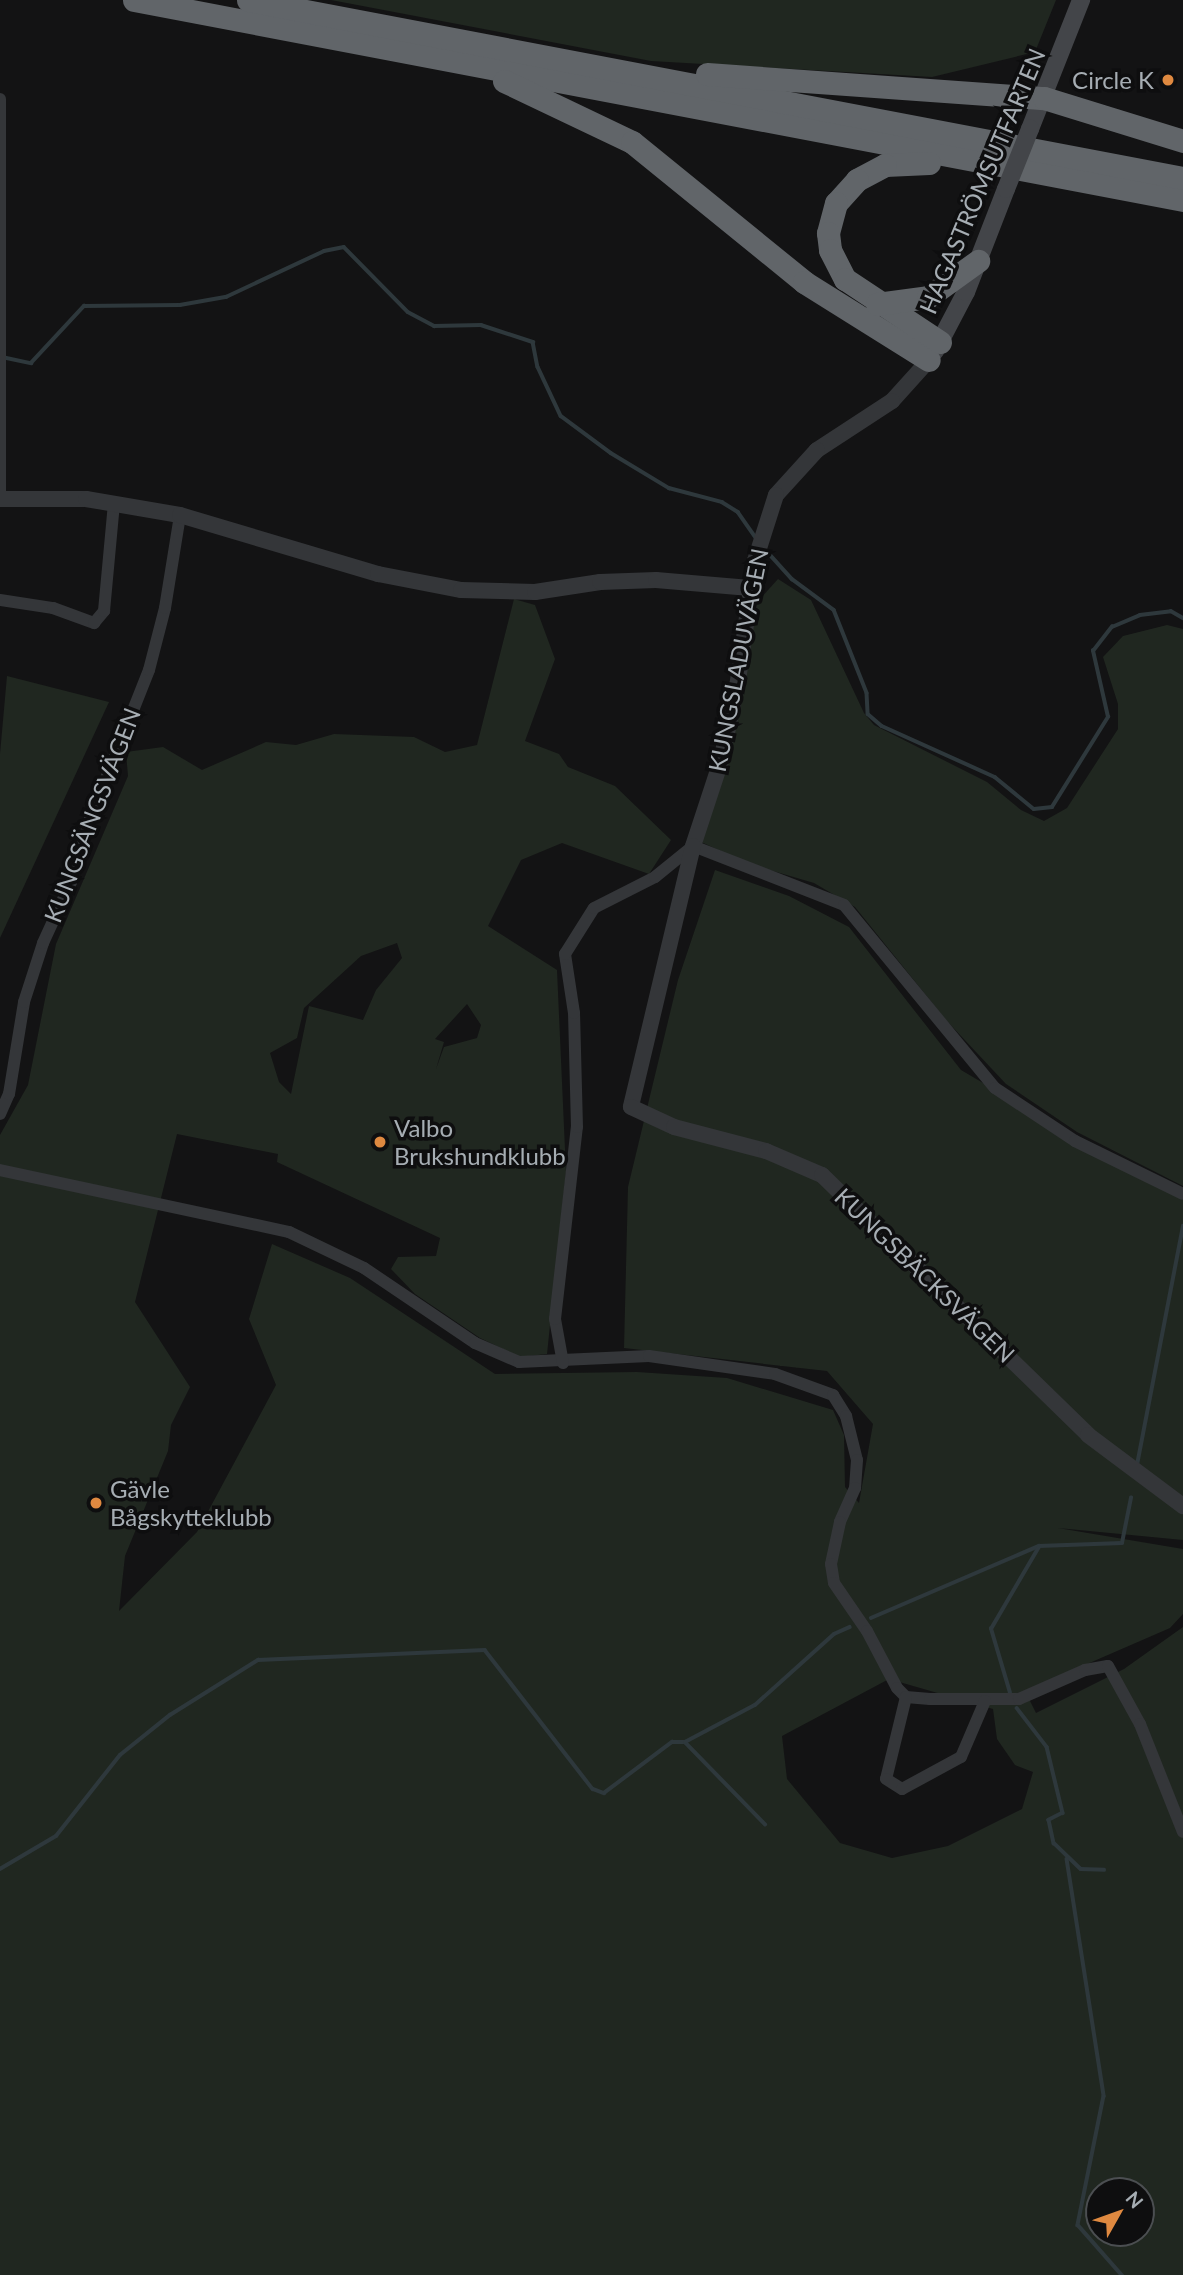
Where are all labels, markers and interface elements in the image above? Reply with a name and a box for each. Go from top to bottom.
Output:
street label: HAGASTRÖMSUTFARTEN [913,44,1051,318]
place label: Circle K [1072,66,1154,94]
marker: Circle K [1160,72,1176,88]
street label: KUNGSLADUVÄGEN [702,546,774,774]
street label: KUNGSÄNGSVÄGEN [38,704,146,926]
place label: Valbo Brukshundklubb [394,1114,566,1170]
marker: Valbo Brukshundklubb [372,1134,388,1150]
street label: KUNGSBÄCKSVÄGEN [829,1182,1021,1368]
place label: Gävle Bågskytteklubb [110,1475,272,1531]
marker: Gävle Bågskytteklubb [88,1495,104,1511]
north arrow [1085,2177,1155,2247]
text: N [1121,2186,1148,2212]

